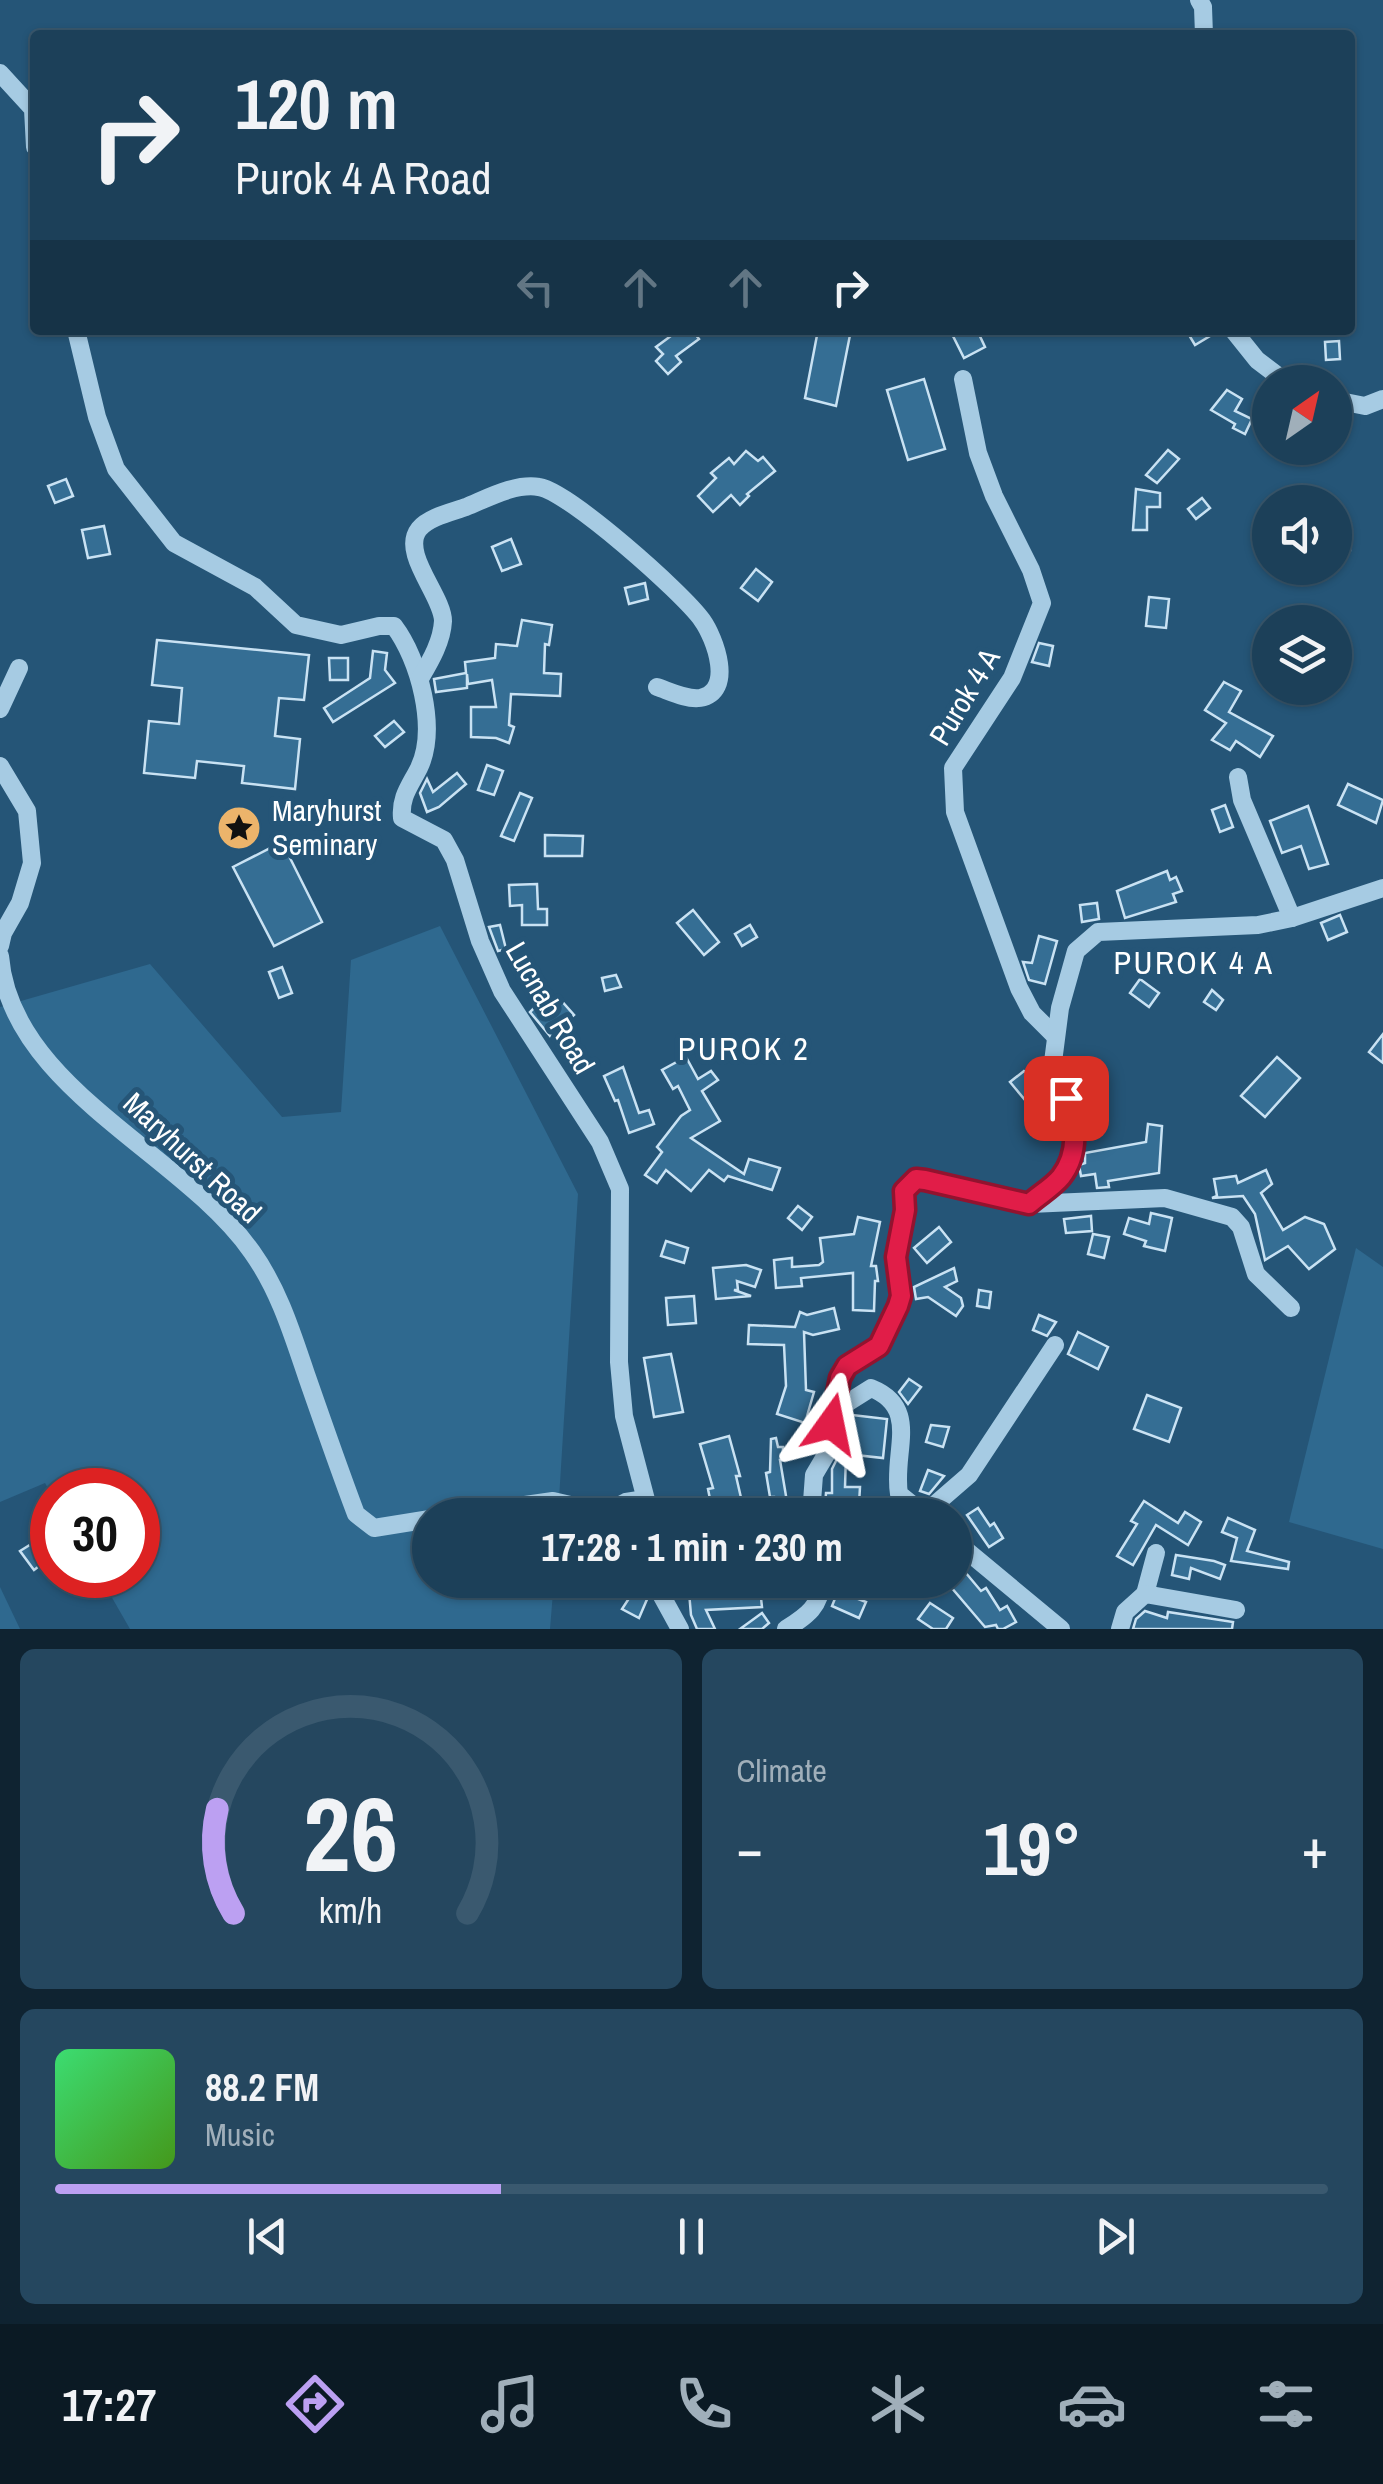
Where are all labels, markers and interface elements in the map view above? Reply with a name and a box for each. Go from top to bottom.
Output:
text: 120 m [235,57,398,151]
icon: right [70,70,200,200]
text: Purok 4 A Road [235,147,491,208]
icon: left [508,260,563,315]
icon: ahead [613,260,668,315]
icon: ahead [718,260,773,315]
icon: right [823,260,878,315]
north arrow [1252,365,1352,465]
map controls [1252,365,1352,705]
button: sound [1252,485,1352,585]
button: layers [1252,605,1352,705]
street label: Purok 4 A [920,640,1009,753]
place label: Maryhurst Seminary [272,790,382,864]
place icon: Maryhurst Seminary [216,805,262,851]
street label: Lucnab Road [497,934,605,1081]
district label: PUROK 4 A [1113,941,1275,984]
district label: PUROK 2 [678,1027,810,1070]
pin [1024,1056,1109,1141]
icon: arrive [1039,1071,1094,1126]
street label: Maryhurst Road [115,1083,270,1232]
position arrow [779,1372,883,1476]
speed limit sign: 30 [30,1468,160,1598]
text: 17:28 · 1 min · 230 m [541,1522,843,1573]
text: Climate [737,1749,827,1792]
text: 26 [303,1763,398,1903]
text: 19° [983,1797,1081,1898]
text: − [737,1811,763,1885]
text: + [1302,1811,1328,1885]
text: km/h [319,1886,383,1934]
text: 88.2 FM [205,2062,319,2113]
text: Music [205,2113,275,2156]
icon: previous [240,2209,295,2264]
icon: pause [664,2209,719,2264]
icon: next [1088,2209,1143,2264]
icon: directions [280,2369,350,2439]
icon: music [475,2369,545,2439]
icon: phone [669,2369,739,2439]
icon: climate [863,2369,933,2439]
icon: car [1057,2369,1127,2439]
icon: filters [1251,2369,1321,2439]
text: 17:27 [62,2374,156,2435]

